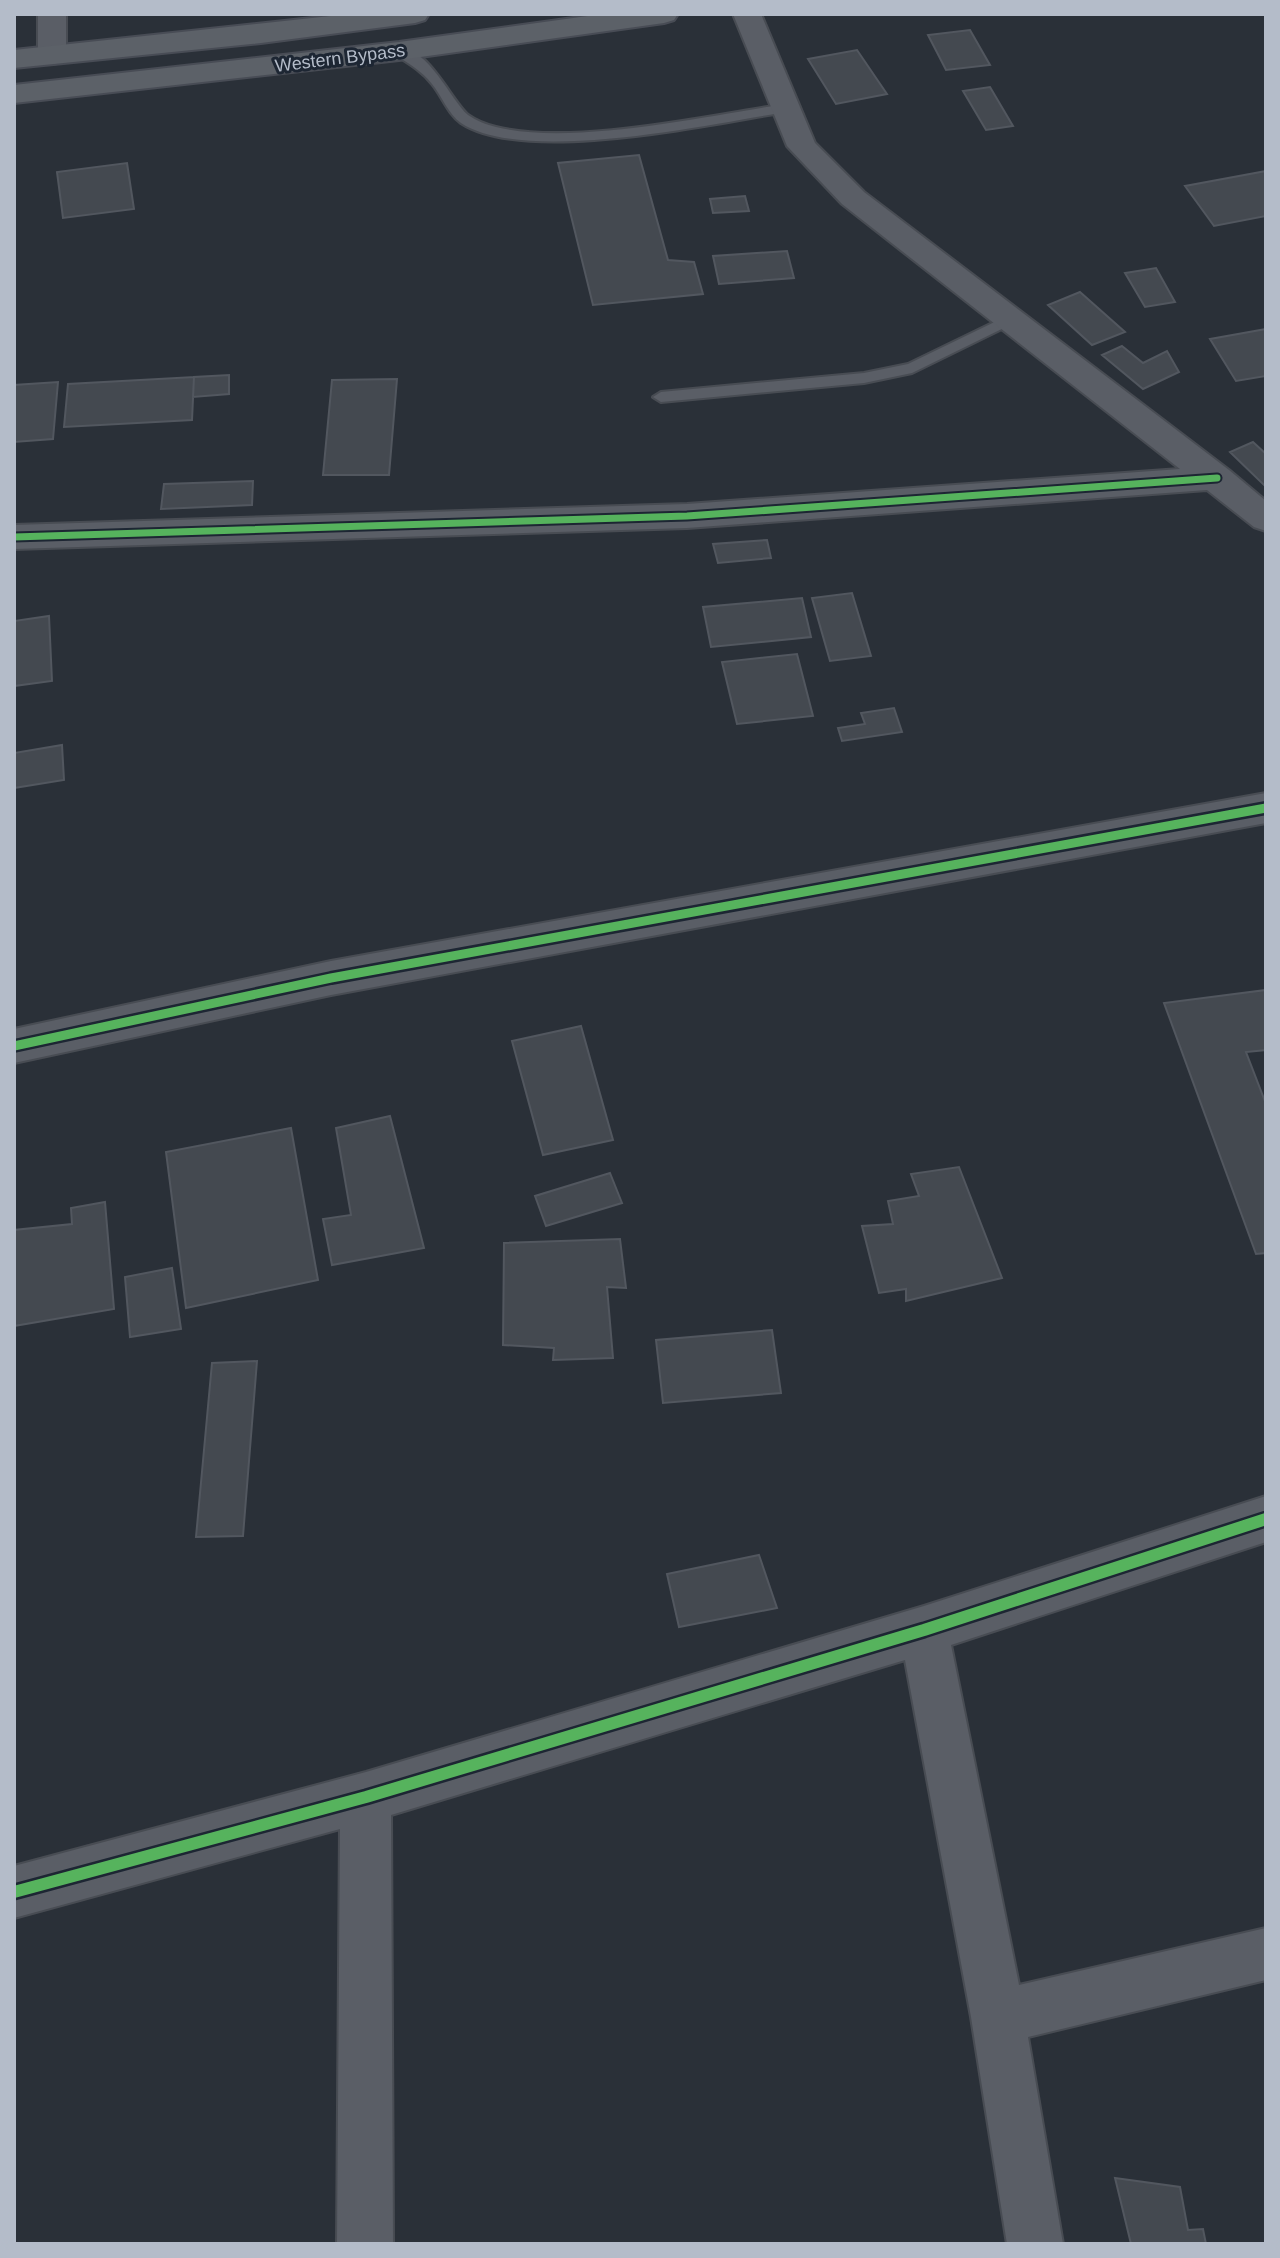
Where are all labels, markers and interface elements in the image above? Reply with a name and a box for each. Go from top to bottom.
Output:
street label: Western Bypass [274,40,406,76]

